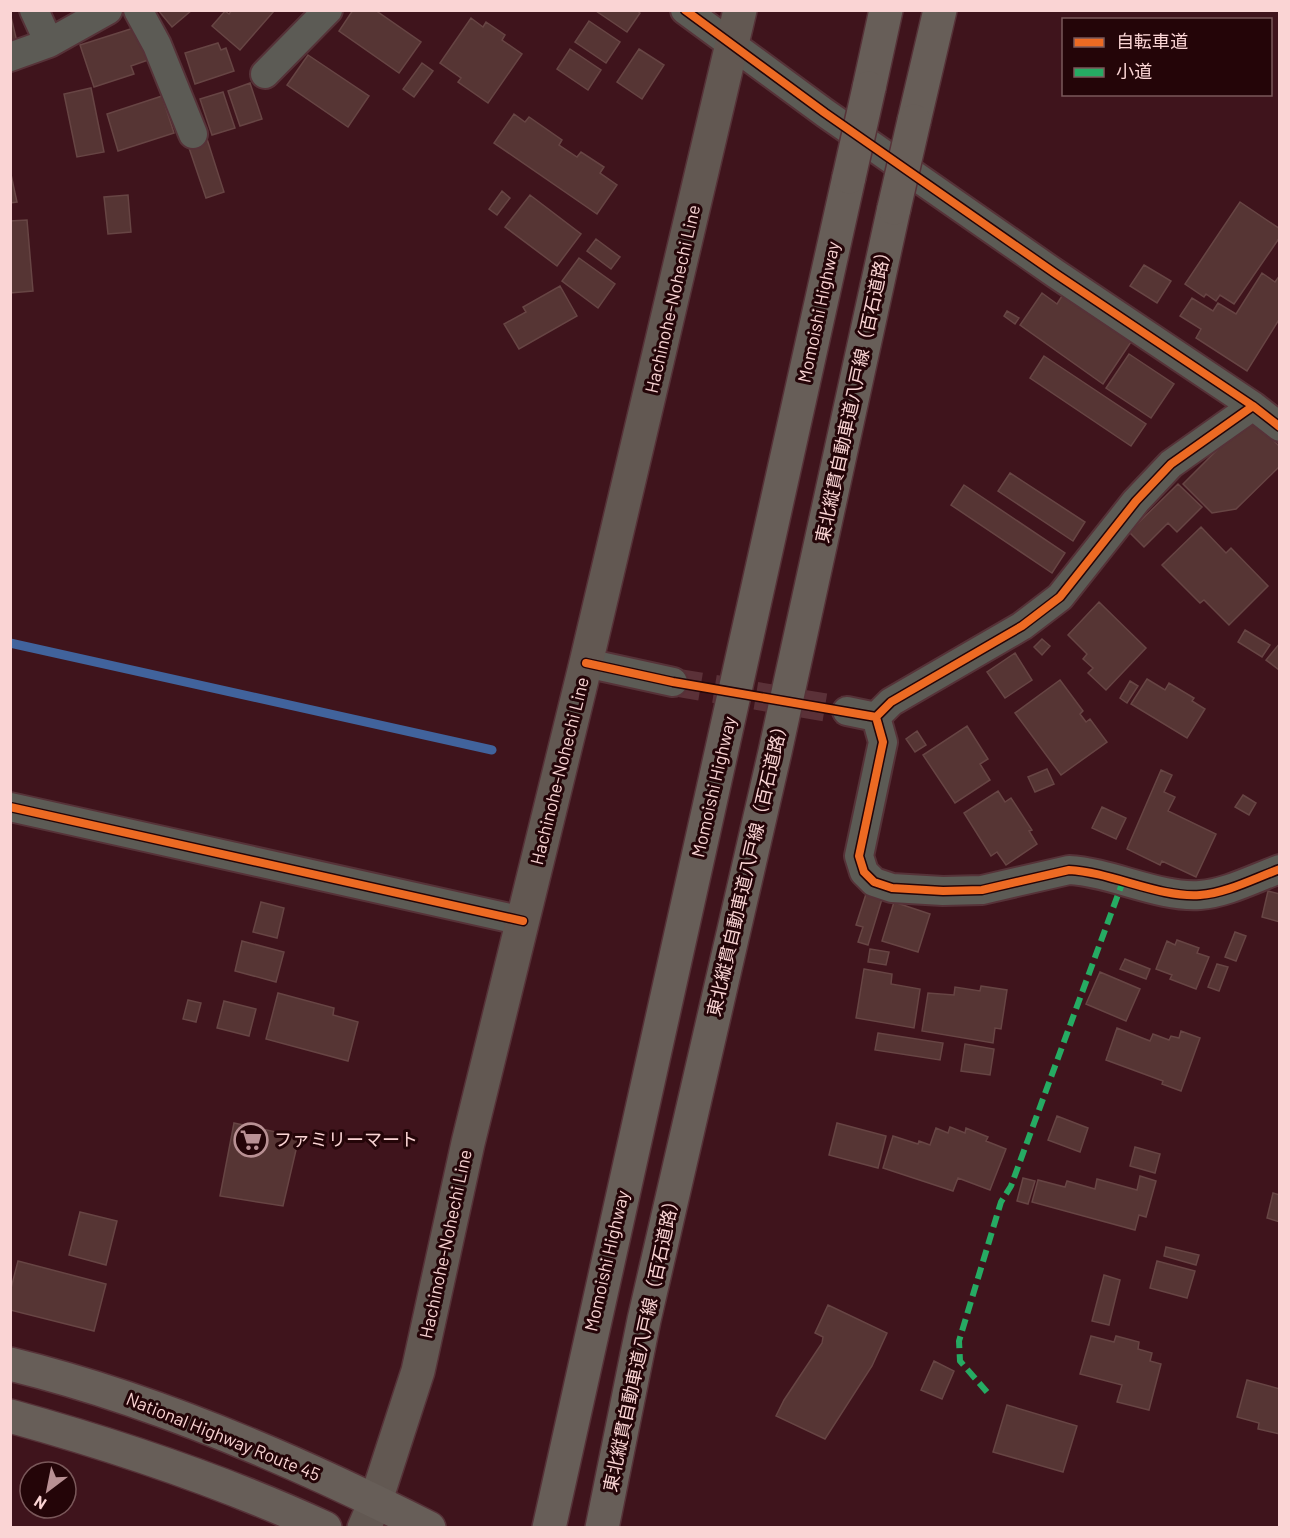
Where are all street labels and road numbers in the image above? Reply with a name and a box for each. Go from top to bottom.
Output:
street label: Hachinohe-Nohechi Line [640,202,704,395]
street label: Momoishi Highway [792,239,844,385]
street label: 東北縦貫自動車道八戸線（百石道路） [810,241,896,545]
street label: Hachinohe-Nohechi Line [525,675,593,867]
street label: Momoishi Highway [686,714,740,859]
street label: 東北縦貫自動車道八戸線（百石道路） [702,715,792,1018]
street label: Hachinohe-Nohechi Line [414,1147,476,1340]
street label: Momoishi Highway [579,1188,633,1333]
street label: 東北縦貫自動車道八戸線（百石道路） [598,1190,684,1494]
street label: National Highway Route 45 [123,1387,324,1485]

